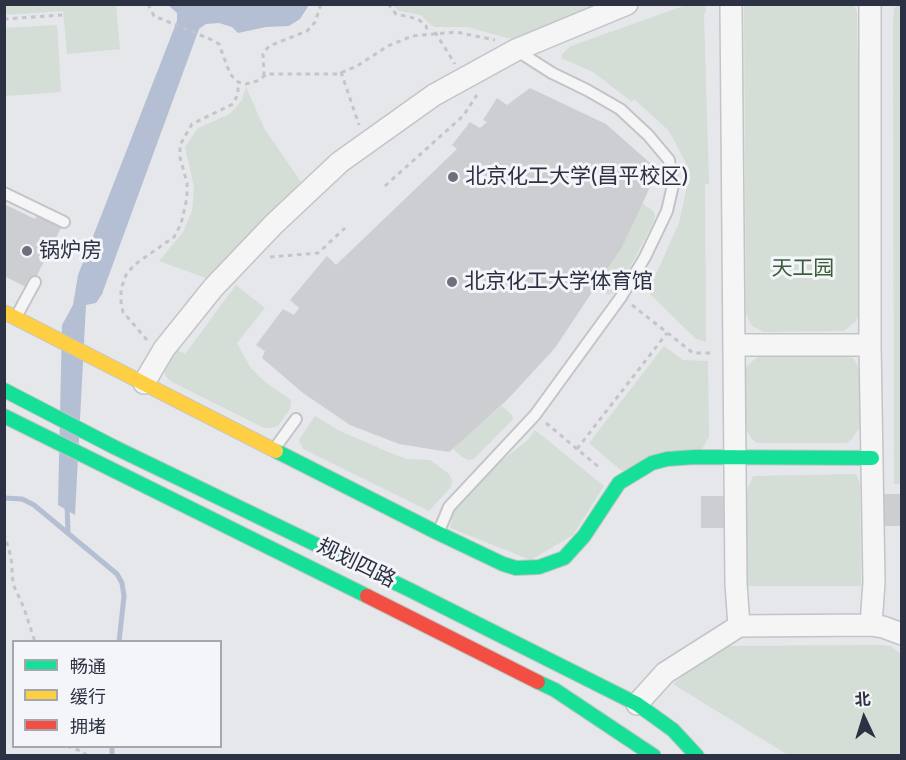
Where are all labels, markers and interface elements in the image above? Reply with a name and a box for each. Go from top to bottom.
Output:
place label: 北京化工大学(昌平校区) [465,164,688,190]
marker: 北京化工大学(昌平校区) [446,170,460,184]
place label: 锅炉房 [39,238,102,264]
marker: 锅炉房 [20,244,34,258]
park label: 天工园 [772,256,834,282]
place label: 北京化工大学体育馆 [464,269,653,295]
marker: 北京化工大学体育馆 [445,275,459,289]
street label: 规划四路 [313,534,399,594]
legend [12,640,222,748]
text: 畅通 [70,656,106,678]
text: 缓行 [70,686,106,708]
north arrow [834,688,894,748]
text: 北 [854,690,871,711]
text: 拥堵 [70,716,106,738]

